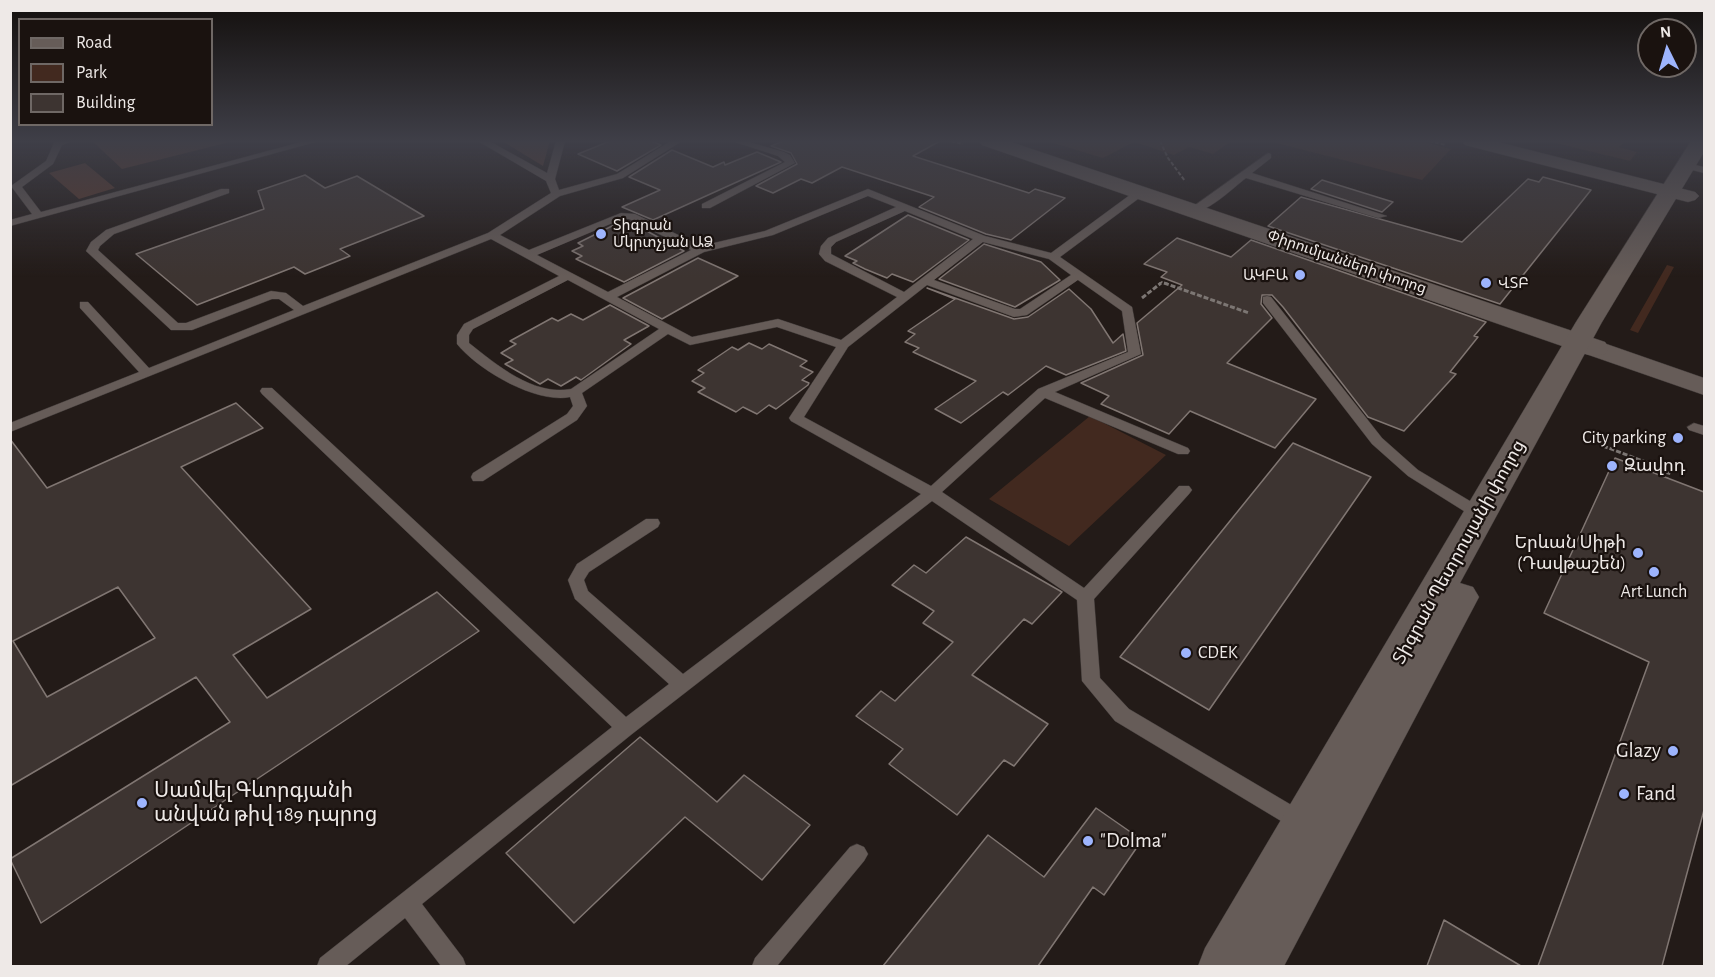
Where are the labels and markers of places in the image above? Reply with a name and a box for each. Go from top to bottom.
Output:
place label: Տիգրան Մկրտչյան ԱՁ [613,216,713,251]
marker: Տիգրան Մկրտչյան ԱՁ [594,227,608,241]
place label: ԱԿԲԱ [1243,266,1288,284]
marker: ԱԿԲԱ [1293,268,1307,282]
place label: ՎՏԲ [1498,274,1529,292]
marker: ՎՏԲ [1479,276,1493,290]
place label: City parking [1582,427,1666,449]
marker: City parking [1671,431,1685,445]
place label: Զավոդ [1624,455,1685,477]
marker: Զավոդ [1605,459,1619,473]
place label: Երևան Սիթի (Դավթաշեն) [1515,532,1626,574]
marker: Երևան Սիթի (Դավթաշեն) [1631,546,1645,560]
marker: Art Lunch [1647,565,1661,579]
place label: Art Lunch [1621,581,1687,603]
place label: CDEK [1198,642,1238,664]
marker: CDEK [1179,646,1193,660]
place label: Glazy [1616,738,1661,764]
marker: Glazy [1666,744,1680,758]
place label: Սամվել Գևորգյանի անվան թիվ 189 դպրոց [154,778,377,828]
place label: Fand [1636,781,1676,807]
marker: Fand [1617,787,1631,801]
marker: Սամվել Գևորգյանի անվան թիվ 189 դպրոց [135,796,149,810]
place label: "Dolma" [1100,828,1167,854]
marker: "Dolma" [1081,834,1095,848]

